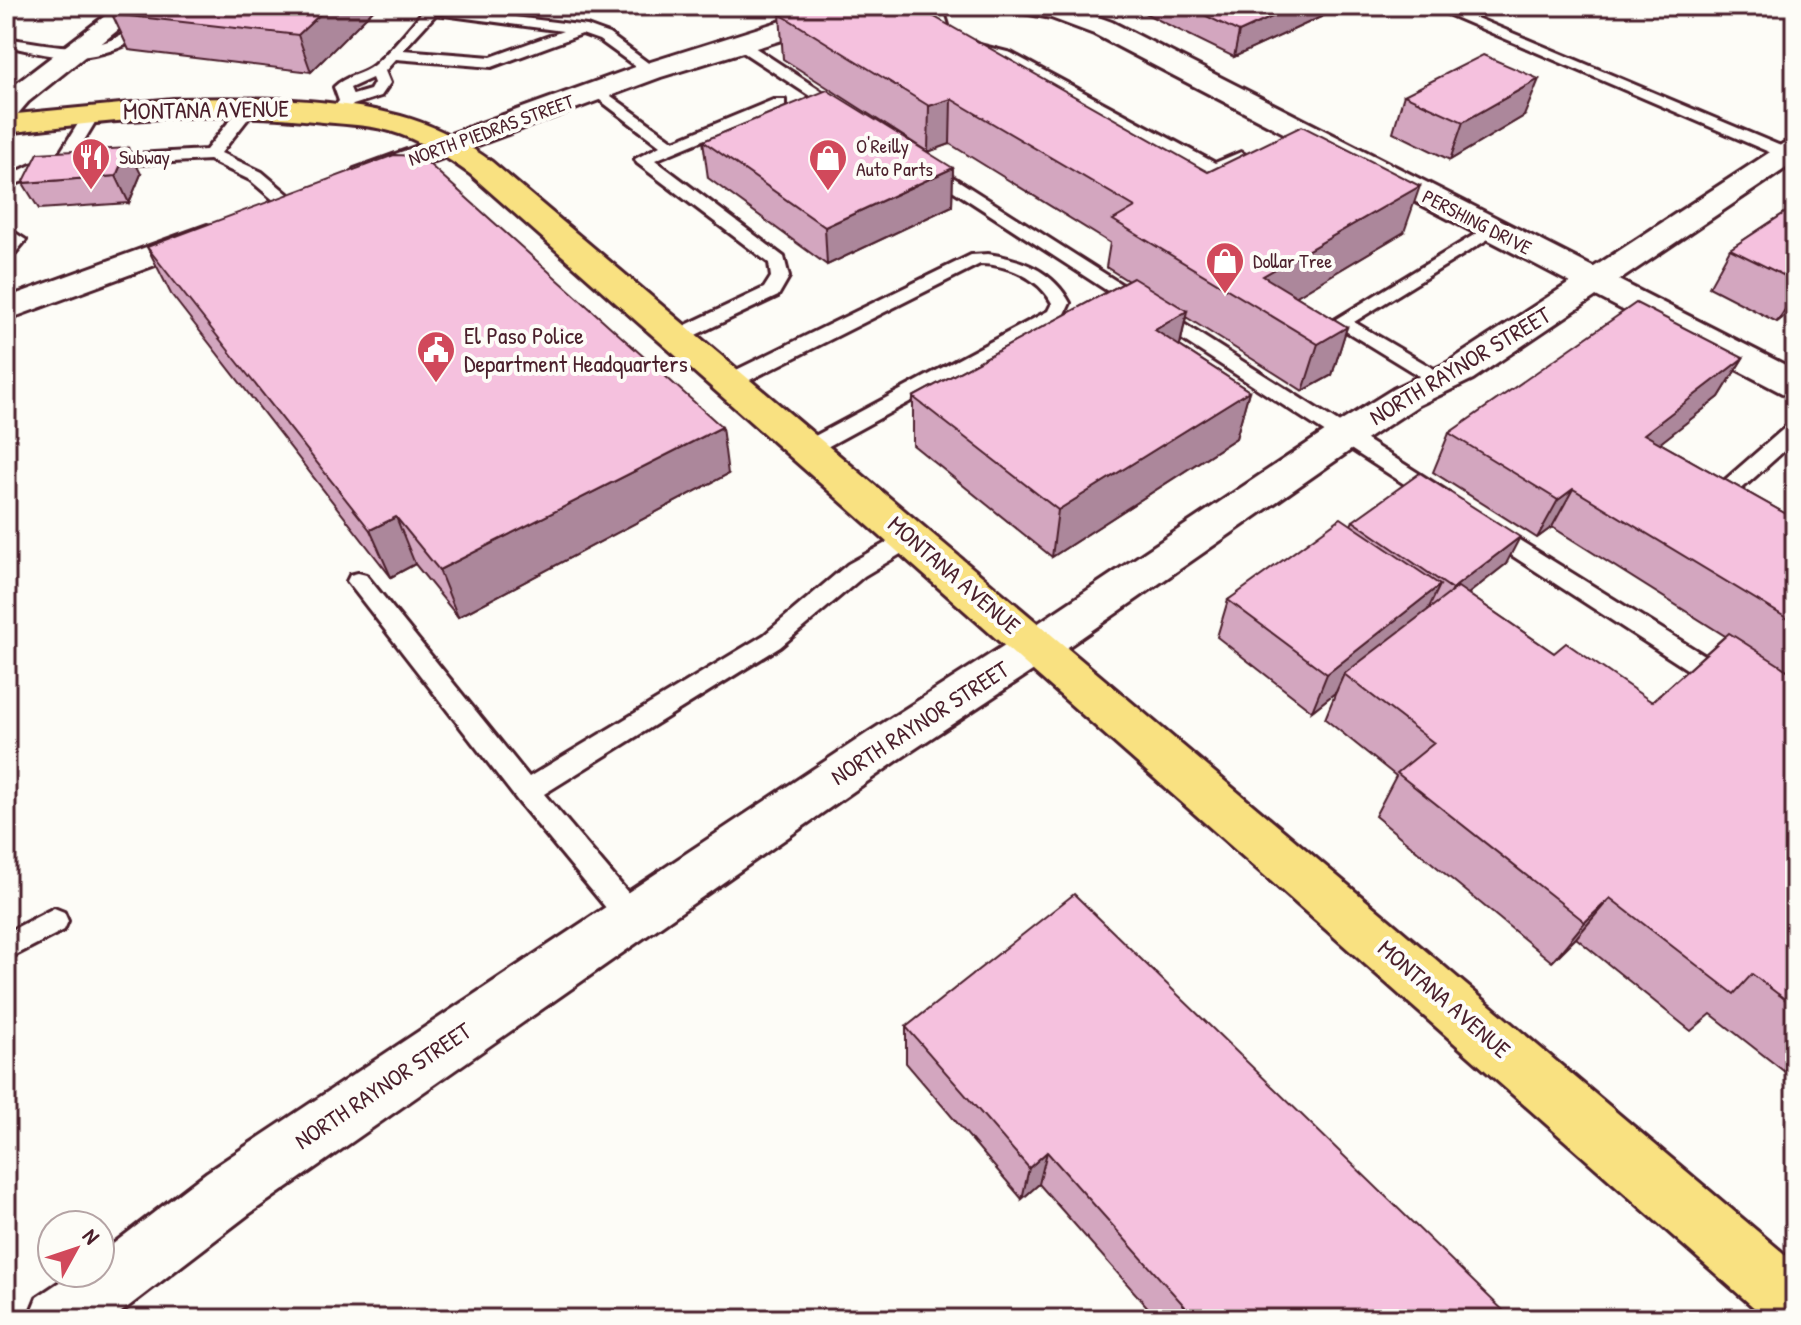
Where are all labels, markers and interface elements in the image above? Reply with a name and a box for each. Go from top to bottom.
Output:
street label: NORTH PIEDRAS STREET [404,87,578,172]
street label: MONTANA AVENUE [123,92,289,126]
place label: O'Reilly Auto Parts [856,132,933,182]
restaurant icon: Subway [70,136,112,191]
shop icon: O'Reilly Auto Parts [807,137,849,192]
place label: Subway [119,143,170,170]
street label: PERSHING DRIVE [1418,183,1537,261]
shop icon: Dollar Tree [1204,240,1246,295]
place label: Dollar Tree [1253,247,1332,274]
street label: NORTH RAYNOR STREET [1363,298,1557,432]
place label: El Paso Police Department Headquarters [464,319,688,379]
public building icon: El Paso Police Department Headquarters [415,329,457,384]
street label: MONTANA AVENUE [882,508,1028,641]
street label: NORTH RAYNOR STREET [824,652,1015,792]
street label: MONTANA AVENUE [1372,932,1518,1065]
street label: NORTH RAYNOR STREET [288,1014,478,1156]
north arrow [36,1209,116,1289]
text: N [76,1222,107,1250]

